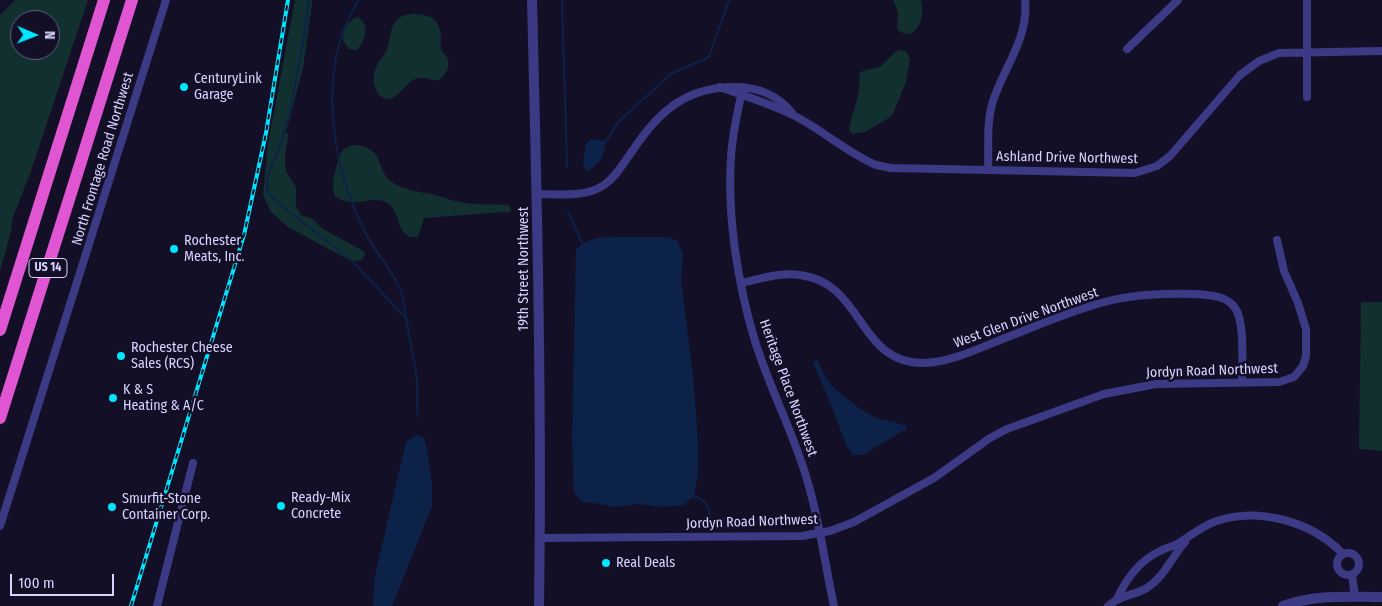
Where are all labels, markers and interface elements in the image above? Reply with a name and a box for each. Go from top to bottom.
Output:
north arrow [10,10,60,60]
text: N [41,31,58,40]
street label: North Frontage Road Northwest [69,70,137,248]
place label: CenturyLink Garage [194,71,262,104]
marker: CenturyLink Garage [178,81,190,93]
street label: Ashland Drive Northwest [996,148,1138,168]
street label: 19th Street Northwest [516,207,532,331]
place label: Rochester Meats, Inc. [184,233,245,266]
marker: Rochester Meats, Inc. [168,243,180,255]
road number: US 14 [29,258,67,278]
street label: West Glen Drive Northwest [951,284,1101,352]
street label: Heritage Place Northwest [755,317,821,459]
place label: Rochester Cheese Sales (RCS) [131,340,233,372]
marker: Rochester Cheese Sales (RCS) [115,350,127,362]
street label: Jordyn Road Northwest [1146,360,1278,382]
place label: K & S Heating & A/C [123,382,204,414]
marker: K & S Heating & A/C [107,392,119,404]
place label: Ready-Mix Concrete [291,490,350,522]
place label: Smurfit-Stone Container Corp. [122,491,210,524]
marker: Ready-Mix Concrete [275,500,287,512]
marker: Smurfit-Stone Container Corp. [106,501,118,513]
street label: Jordyn Road Northwest [686,511,818,533]
place label: Real Deals [616,555,675,571]
marker: Real Deals [600,557,612,569]
scale bar [12,564,116,596]
text: 100 m [18,574,55,592]

